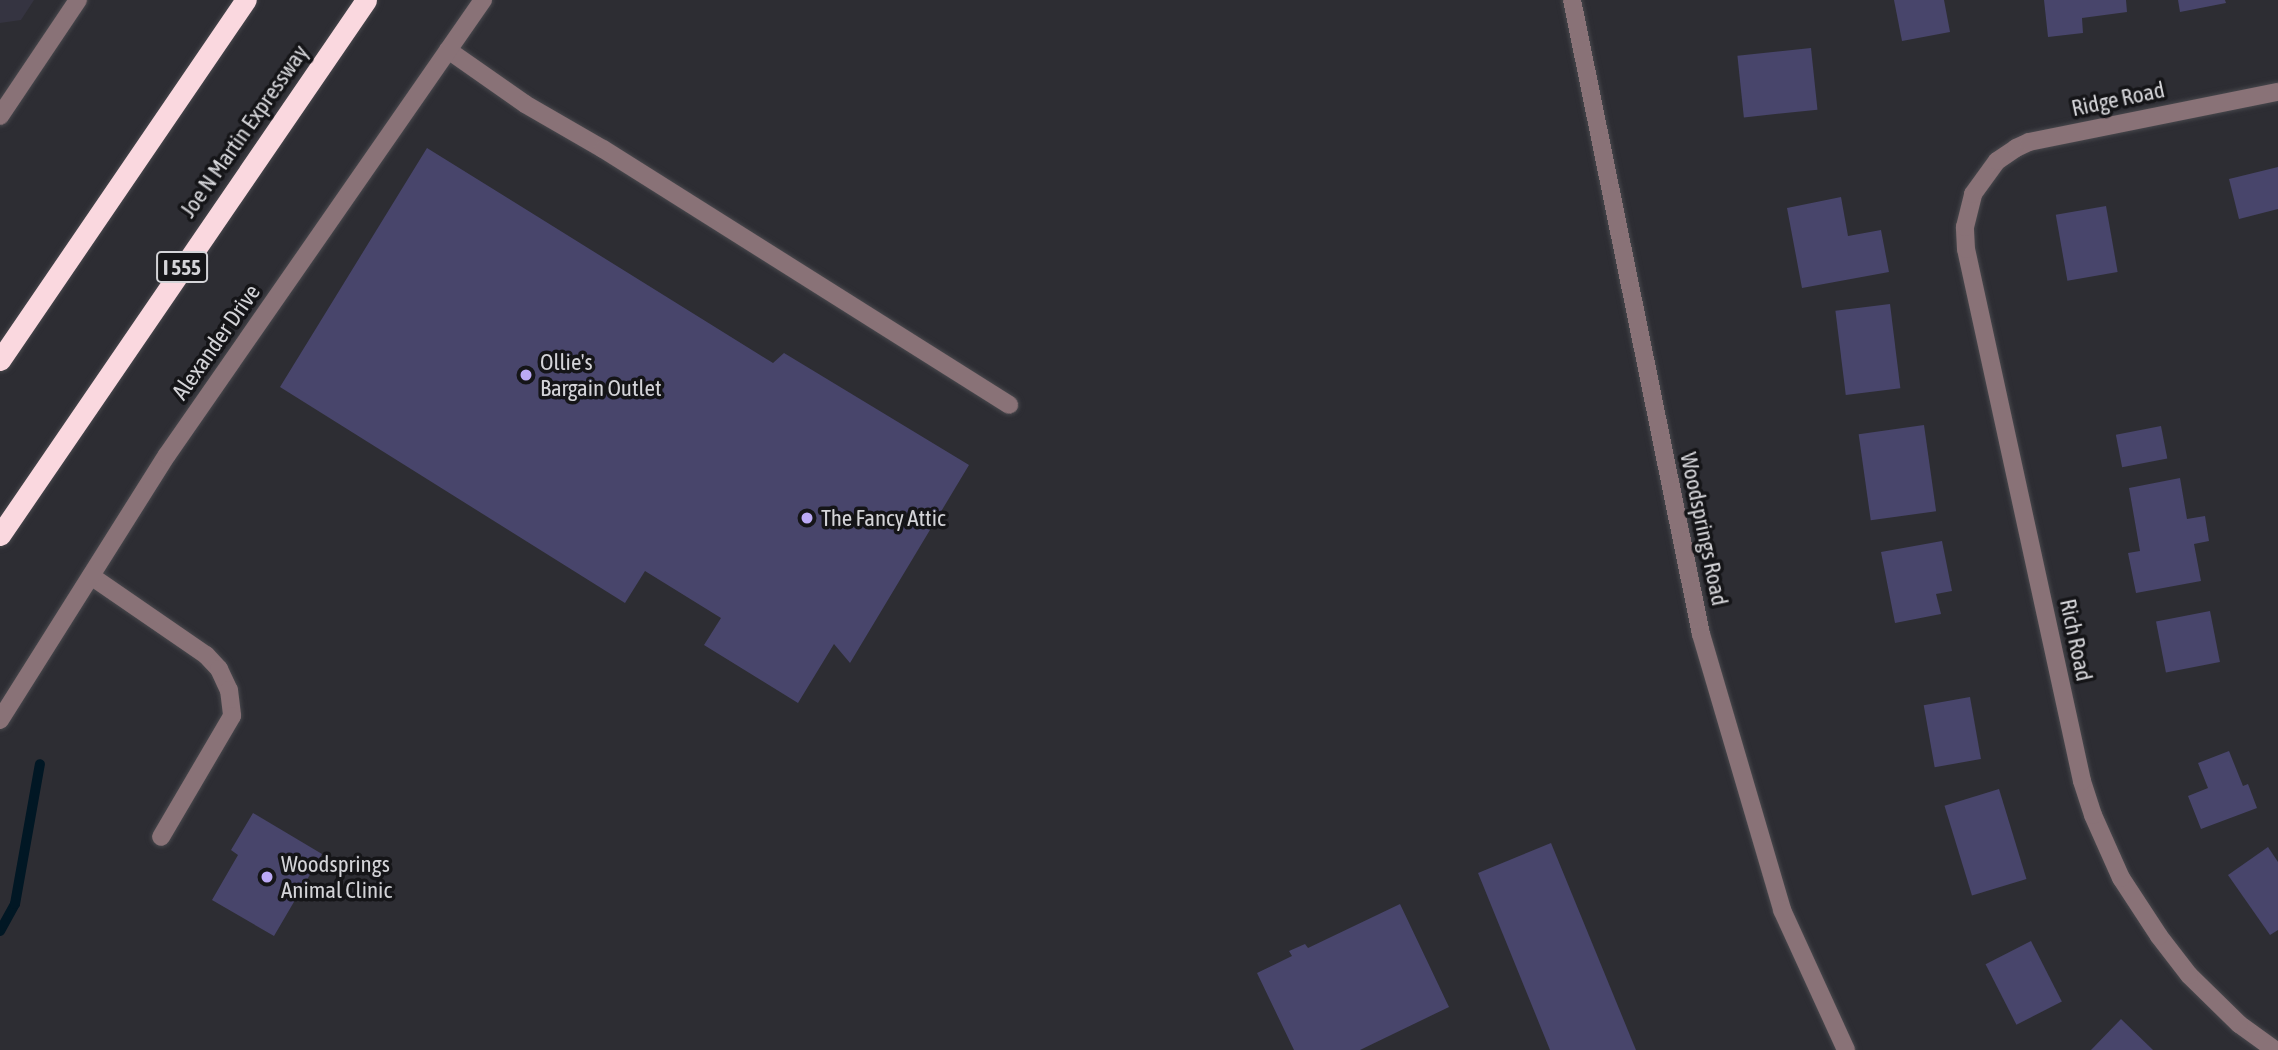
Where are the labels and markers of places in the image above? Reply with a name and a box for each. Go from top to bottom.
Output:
place label: Ollie's Bargain Outlet [540,348,662,402]
marker: Ollie's Bargain Outlet [518,367,534,383]
place label: The Fancy Attic [821,504,945,532]
marker: The Fancy Attic [799,510,815,526]
place label: Woodsprings Animal Clinic [281,850,392,904]
marker: Woodsprings Animal Clinic [259,869,275,885]

